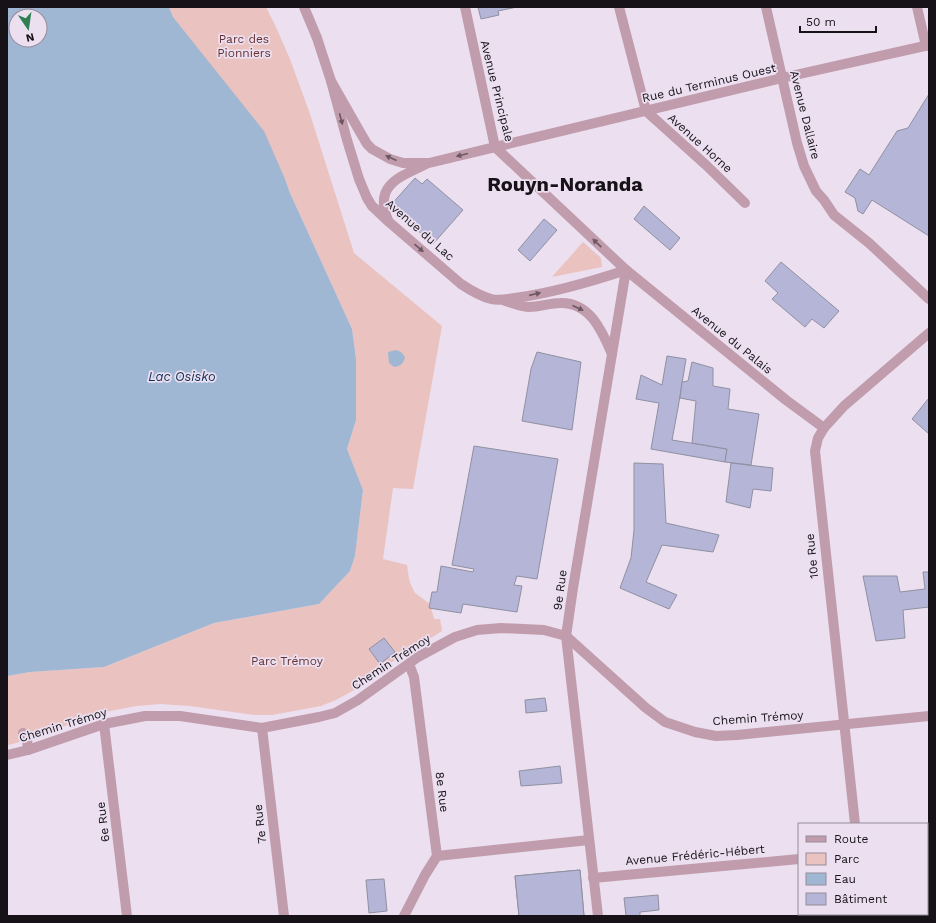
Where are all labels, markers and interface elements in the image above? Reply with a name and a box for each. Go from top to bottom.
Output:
north arrow [8,8,48,48]
scale bar [800,8,876,34]
text: 50 m [806,15,836,29]
text: N [25,30,36,45]
park label: Parc des Pionniers [217,32,271,60]
street label: Avenue Principale [478,39,516,143]
street label: Rue du Terminus Ouest [641,61,777,105]
street label: Avenue Dallaire [787,69,823,161]
street label: Avenue Horne [665,110,735,176]
one-way arrow [338,113,344,125]
one-way arrow [456,152,468,158]
one-way arrow [384,155,396,161]
district label: Rouyn-Noranda [487,172,643,196]
street label: Avenue du Lac [383,196,457,264]
one-way arrow [592,239,602,248]
one-way arrow [413,243,424,252]
one-way arrow [529,291,541,297]
street label: Avenue du Palais [689,303,775,377]
one-way arrow [572,305,584,311]
water label: Lac Osisko [148,369,216,384]
street label: 10e Rue [803,533,821,579]
street label: 9e Rue [550,569,570,611]
street label: Chemin Trémoy [349,631,434,693]
park label: Parc Trémoy [251,654,324,668]
street label: Chemin Trémoy [17,705,109,745]
street label: Chemin Trémoy [712,708,805,728]
street label: 8e Rue [433,771,451,813]
street label: 6e Rue [94,801,112,843]
street label: 7e Rue [251,804,269,844]
legend [798,823,928,915]
text: Route [834,832,868,846]
street label: Avenue Frédéric-Hébert [625,842,765,868]
text: Parc [834,852,860,866]
text: Eau [834,872,856,886]
text: Bâtiment [834,892,887,906]

